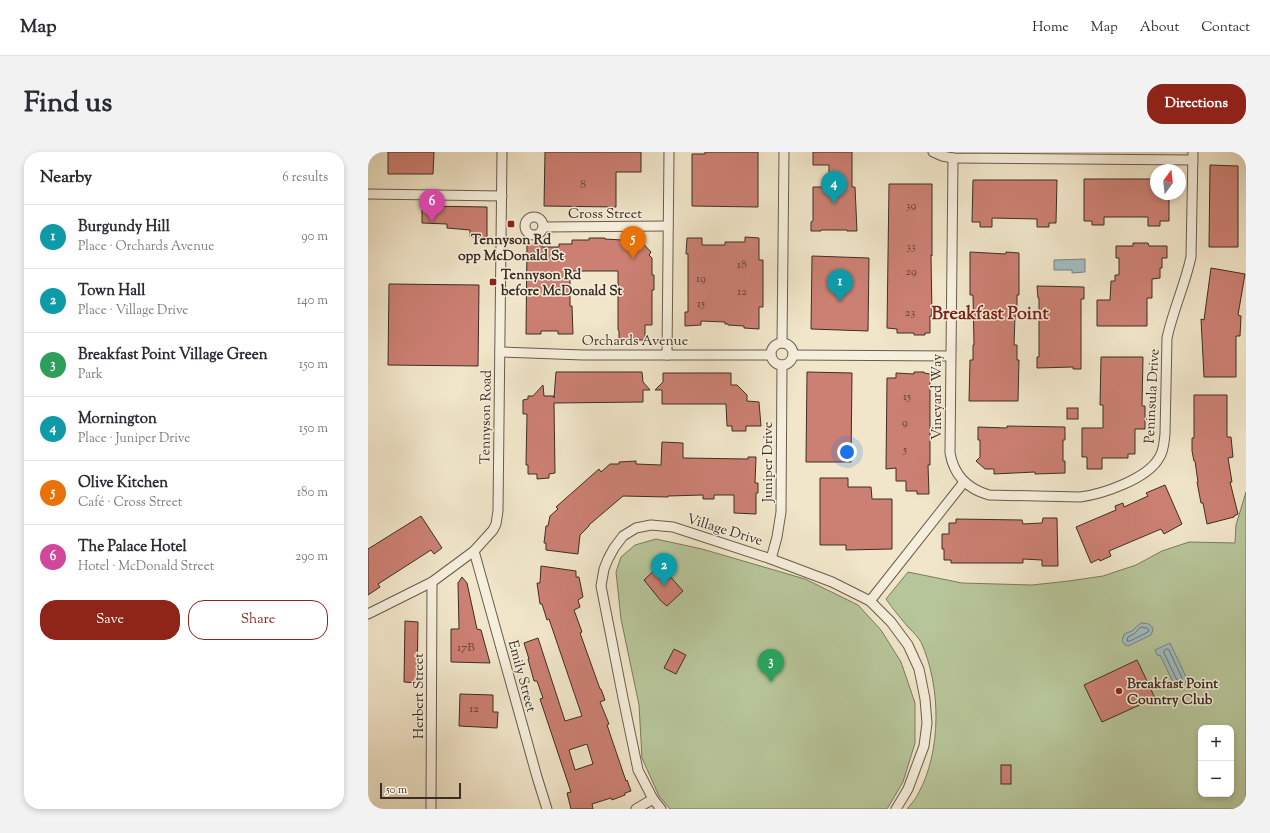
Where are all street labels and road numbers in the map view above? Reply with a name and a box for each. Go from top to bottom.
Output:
street label: Cross Street [568,205,642,225]
street label: Orchards Avenue [582,332,688,352]
street label: Peninsula Drive [1141,348,1165,444]
street label: Vineyard Way [928,354,948,440]
street label: Tennyson Road [476,370,498,464]
street label: Juniper Drive [759,422,779,503]
street label: Village Drive [684,510,765,552]
street label: Emily Street [502,638,540,715]
street label: Herbert Street [410,653,430,739]

